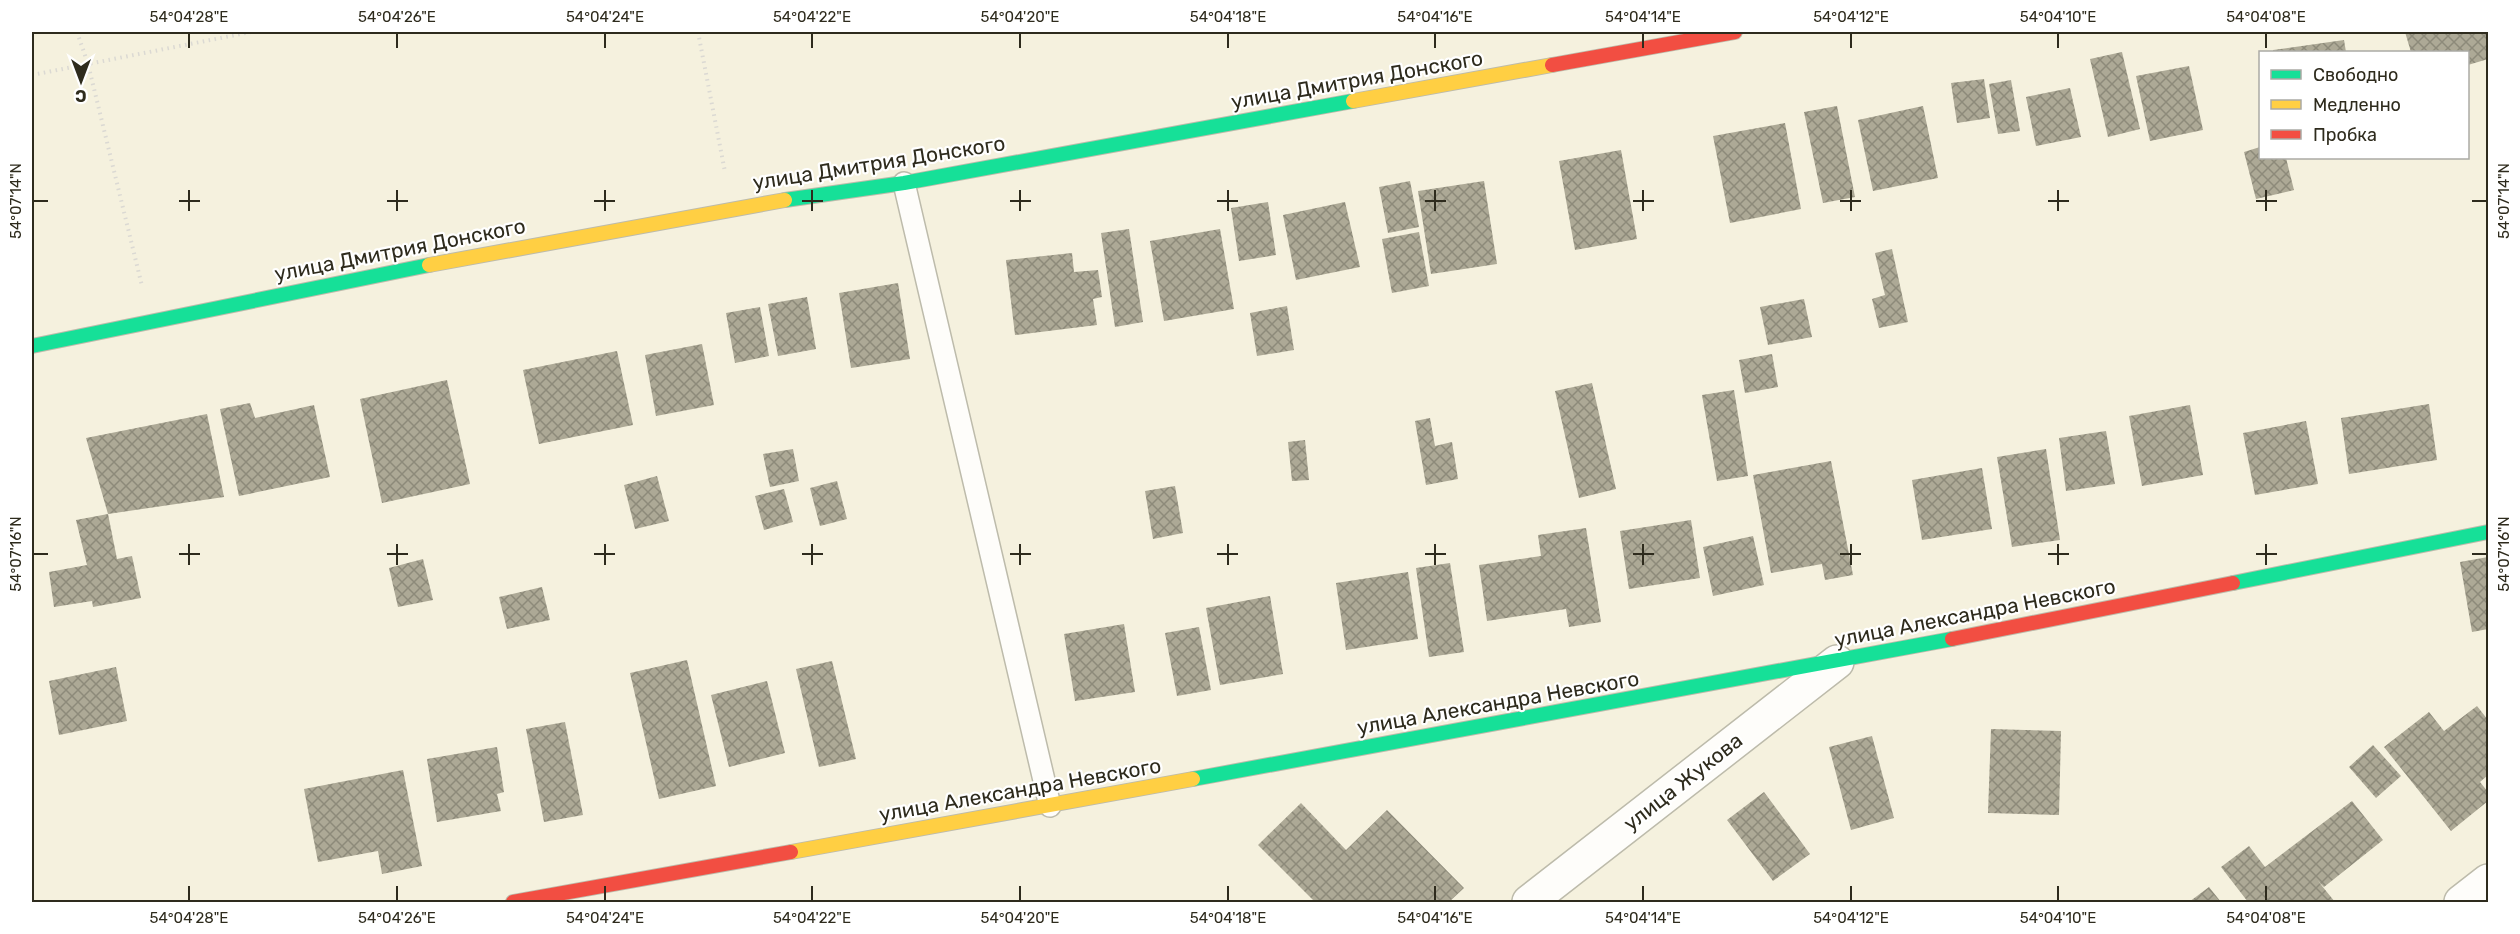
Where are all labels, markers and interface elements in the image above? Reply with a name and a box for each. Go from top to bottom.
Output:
text: 54°04'28"E [150,8,228,26]
text: 54°04'26"E [358,8,436,26]
text: 54°04'24"E [566,8,644,26]
text: 54°04'22"E [773,8,851,26]
text: 54°04'20"E [981,8,1059,26]
text: 54°04'18"E [1190,8,1266,26]
text: 54°04'16"E [1397,8,1473,26]
text: 54°04'14"E [1605,8,1681,26]
text: 54°04'12"E [1813,8,1889,26]
text: 54°04'10"E [2020,8,2096,26]
text: 54°04'08"E [2226,8,2306,26]
street label: улица Дмитрия Донского [1229,45,1485,114]
north arrow [51,51,111,111]
legend [2259,51,2469,159]
text: Свободно [2313,64,2398,86]
text: С [75,86,87,105]
text: Медленно [2313,94,2401,116]
text: Пробка [2313,124,2377,146]
street label: улица Дмитрия Донского [751,130,1007,195]
text: 54°07'14"N [7,163,25,239]
text: 54°07'14"N [2495,163,2513,239]
street label: улица Дмитрия Донского [272,213,528,286]
text: 54°07'16"N [7,516,25,592]
text: 54°07'16"N [2495,516,2513,592]
street label: улица Александра Невского [1832,573,2118,652]
street label: улица Александра Невского [1355,665,1641,740]
street label: улица Жукова [1618,727,1747,836]
street label: улица Александра Невского [877,752,1163,827]
text: 54°04'28"E [150,909,228,927]
text: 54°04'26"E [358,909,436,927]
text: 54°04'24"E [566,909,644,927]
text: 54°04'22"E [773,909,851,927]
text: 54°04'20"E [981,909,1059,927]
text: 54°04'18"E [1190,909,1266,927]
text: 54°04'16"E [1397,909,1473,927]
text: 54°04'14"E [1605,909,1681,927]
text: 54°04'12"E [1813,909,1889,927]
text: 54°04'10"E [2020,909,2096,927]
text: 54°04'08"E [2226,909,2306,927]

